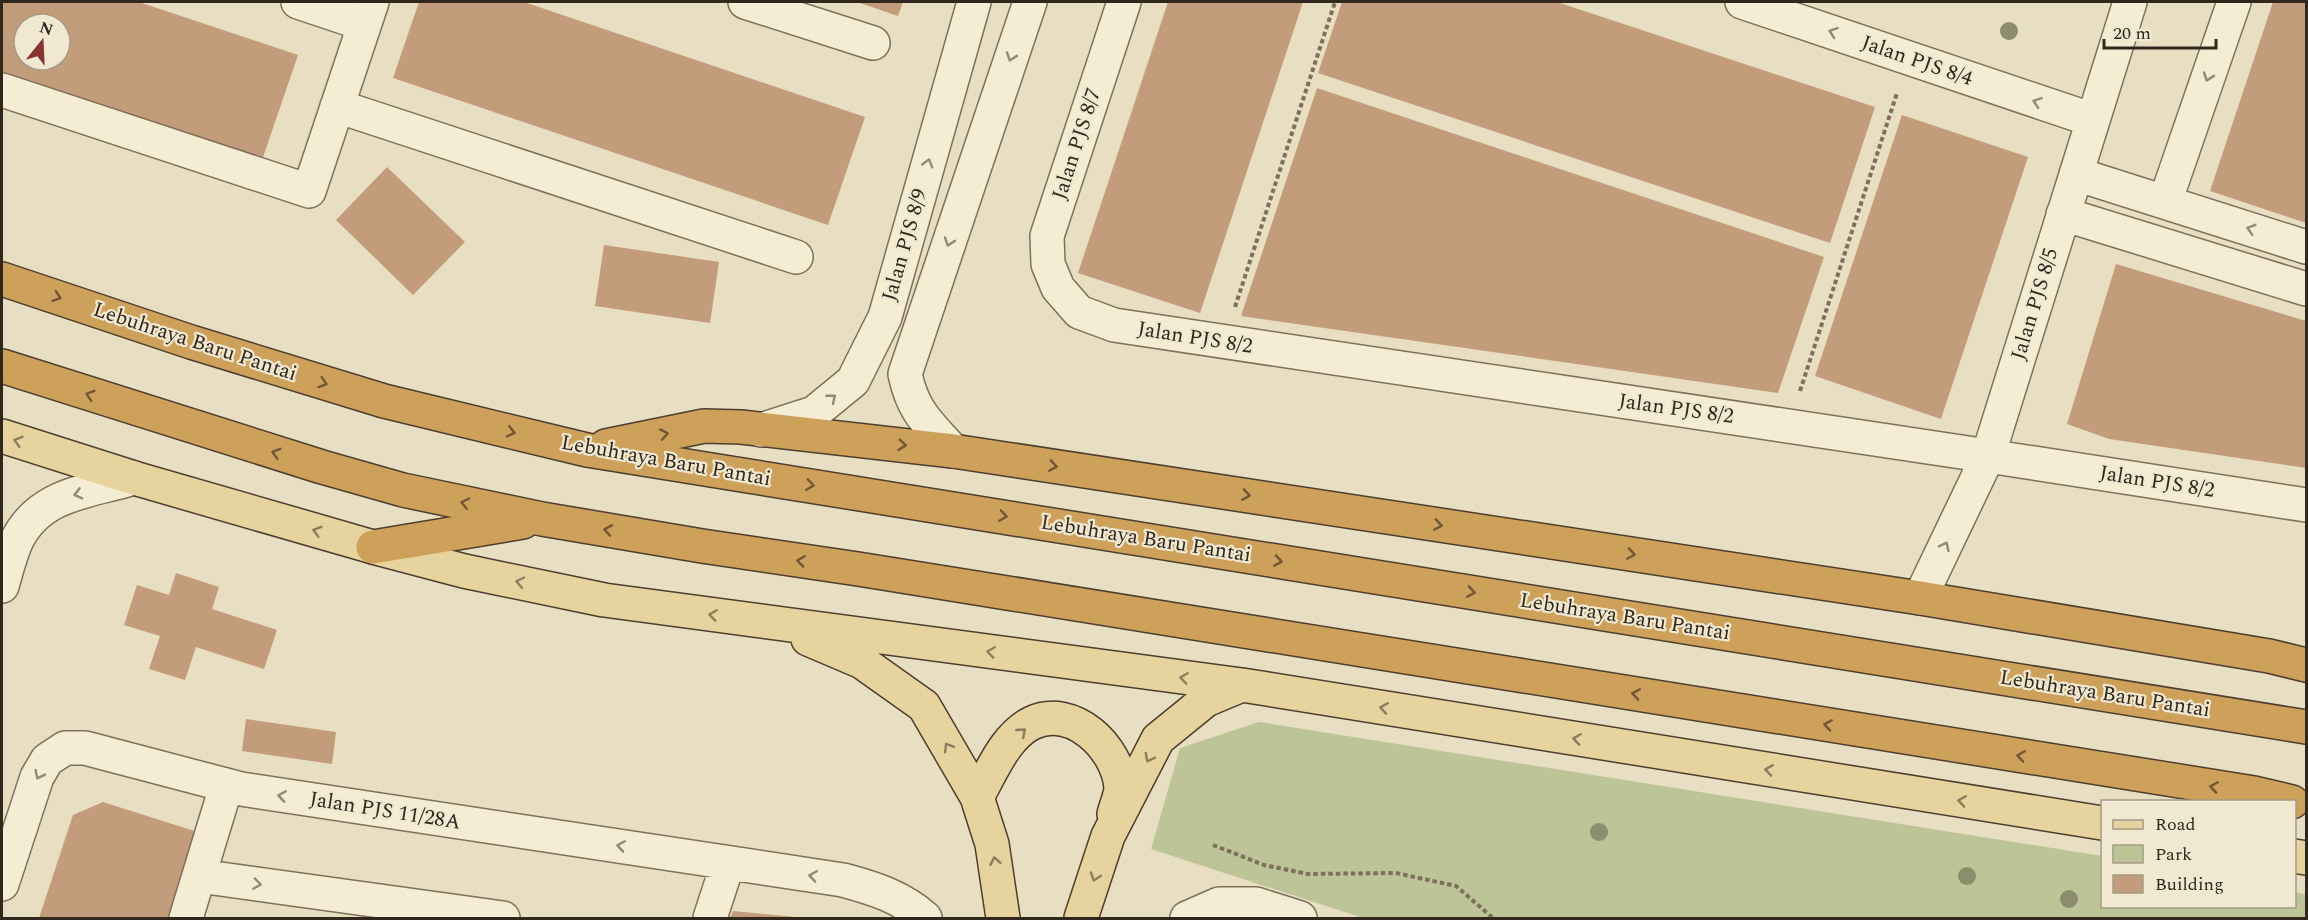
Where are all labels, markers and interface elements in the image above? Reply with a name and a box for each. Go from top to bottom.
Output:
north arrow [12,12,72,72]
scale bar [2104,12,2216,50]
text: N [36,15,56,42]
text: 20 m [2113,20,2151,47]
one-way arrow [1828,27,1839,40]
street label: Jalan PJS 8/4 [1857,27,1977,95]
one-way arrow [1006,51,1018,62]
one-way arrow [2203,71,2215,82]
street label: Jalan PJS 8/7 [1044,84,1110,204]
one-way arrow [2032,96,2043,109]
one-way arrow [921,158,933,169]
street label: Jalan PJS 8/9 [874,185,936,305]
one-way arrow [2246,224,2257,236]
one-way arrow [943,236,956,247]
street label: Jalan PJS 8/5 [2003,244,2067,364]
one-way arrow [51,290,62,303]
street label: Lebuhraya Baru Pantai [89,294,301,390]
street label: Jalan PJS 8/2 [1135,313,1255,363]
one-way arrow [317,376,328,388]
street label: Jalan PJS 8/2 [1616,385,1736,433]
one-way arrow [85,390,96,402]
one-way arrow [825,394,836,405]
one-way arrow [506,424,516,437]
street label: Lebuhraya Baru Pantai [558,427,774,495]
one-way arrow [659,429,669,442]
one-way arrow [13,436,24,448]
one-way arrow [898,438,907,451]
one-way arrow [271,448,282,460]
street label: Jalan PJS 8/2 [2097,457,2217,507]
one-way arrow [1047,459,1057,472]
one-way arrow [806,479,815,491]
one-way arrow [73,486,83,499]
one-way arrow [1241,489,1250,501]
one-way arrow [460,497,470,510]
street label: Lebuhraya Baru Pantai [1038,507,1254,571]
one-way arrow [997,509,1007,522]
one-way arrow [1434,518,1443,530]
one-way arrow [603,524,613,537]
one-way arrow [312,526,322,538]
one-way arrow [1938,541,1949,552]
one-way arrow [1626,548,1636,560]
one-way arrow [1274,554,1283,566]
one-way arrow [796,555,805,567]
one-way arrow [516,576,526,589]
one-way arrow [1466,585,1475,597]
street label: Lebuhraya Baru Pantai [1517,585,1733,649]
one-way arrow [708,609,717,621]
one-way arrow [986,646,995,659]
street label: Lebuhraya Baru Pantai [1997,662,2213,726]
one-way arrow [1179,672,1188,684]
one-way arrow [1631,688,1641,701]
one-way arrow [1380,702,1390,715]
one-way arrow [1824,719,1834,732]
one-way arrow [1015,728,1026,739]
one-way arrow [1572,733,1582,746]
one-way arrow [943,742,955,753]
one-way arrow [2016,750,2026,763]
one-way arrow [1145,752,1156,762]
one-way arrow [1765,764,1774,776]
one-way arrow [35,768,46,779]
one-way arrow [2209,781,2219,794]
street label: Jalan PJS 11/28A [307,783,463,839]
one-way arrow [278,790,287,802]
one-way arrow [1957,795,1966,807]
legend [2101,800,2296,908]
text: Road [2155,811,2196,838]
one-way arrow [616,841,625,853]
text: Park [2155,841,2192,868]
one-way arrow [989,856,1002,866]
one-way arrow [809,870,818,882]
one-way arrow [1089,871,1102,882]
text: Building [2155,871,2224,898]
one-way arrow [252,877,261,890]

